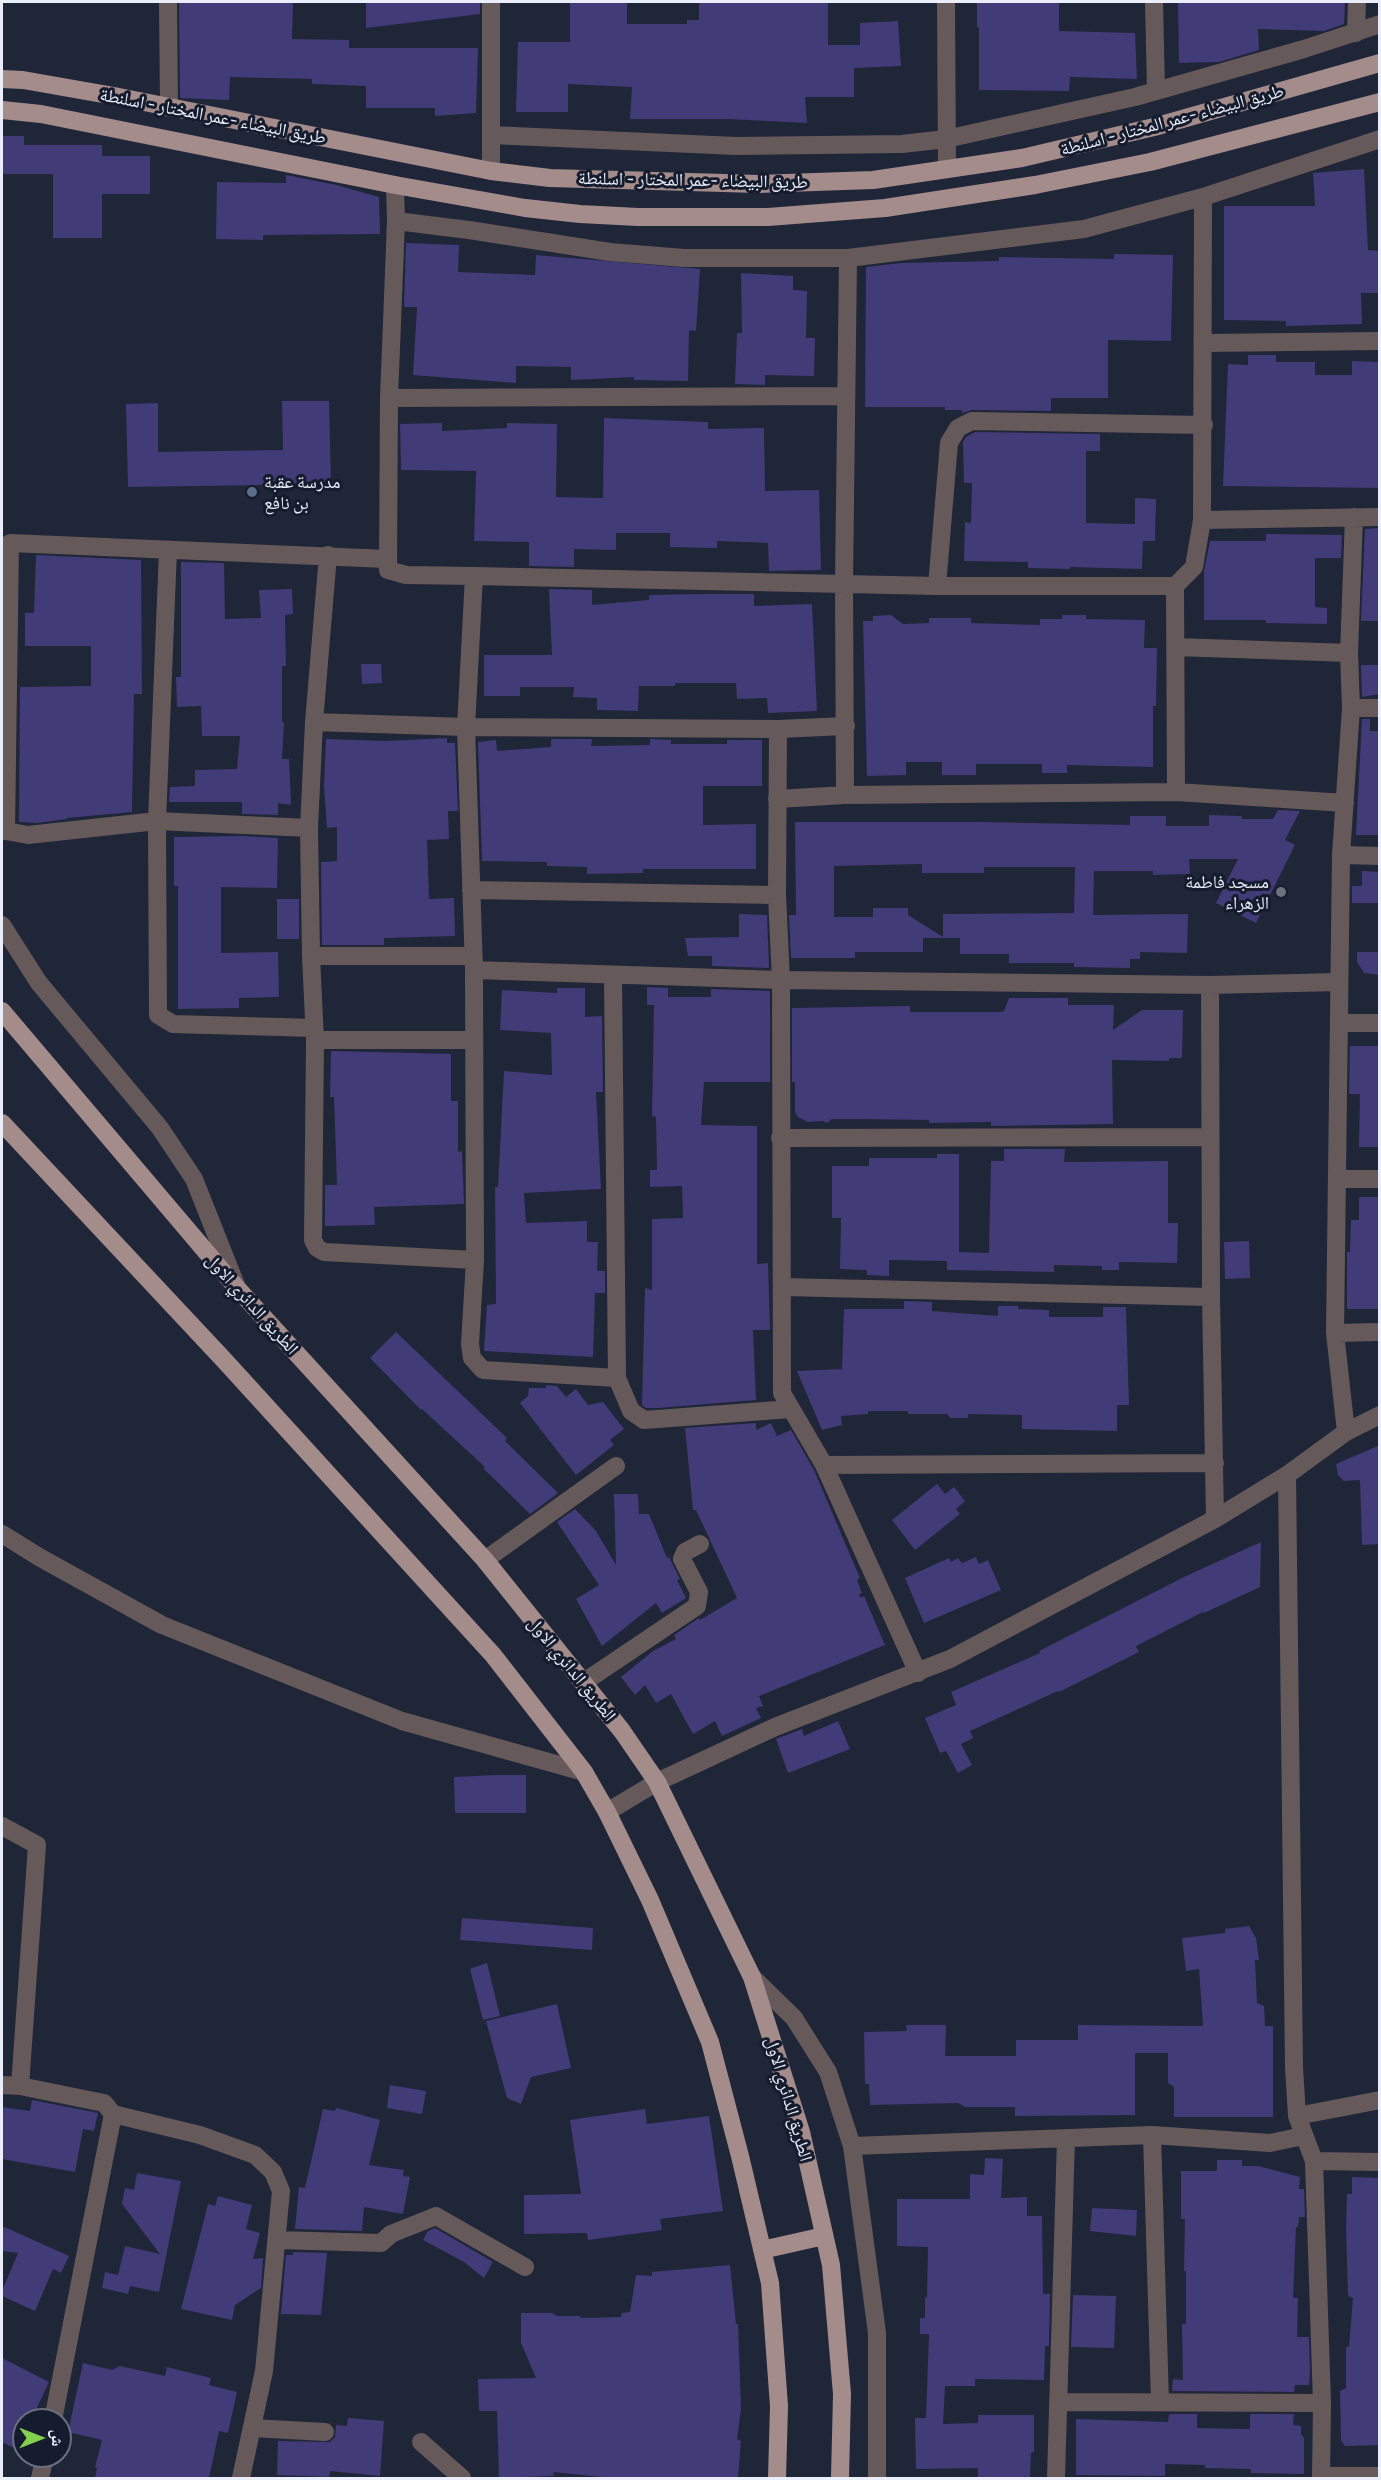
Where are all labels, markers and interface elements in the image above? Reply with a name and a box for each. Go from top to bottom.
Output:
street label: طريق البيضاء -عمر المختار - اسلنطة [1058,80,1286,160]
street label: طريق البيضاء -عمر المختار - اسلنطة [98,83,328,149]
street label: طريق البيضاء -عمر المختار - اسلنطة [578,167,808,193]
place label: مدرسة عقبة بن نافع [264,471,341,514]
marker: مدرسة عقبة بن نافع [245,485,259,499]
place label: مسجد فاطمة الزهراء [1185,871,1269,914]
marker: مسجد فاطمة الزهراء [1274,885,1288,899]
street label: الطريق الدائري الاول [201,1249,303,1359]
street label: الطريق الدائري الاول [523,1612,621,1726]
street label: الطريق الدائري الاول [761,2034,817,2164]
north arrow [12,2408,72,2468]
text: ش [49,2430,68,2446]

